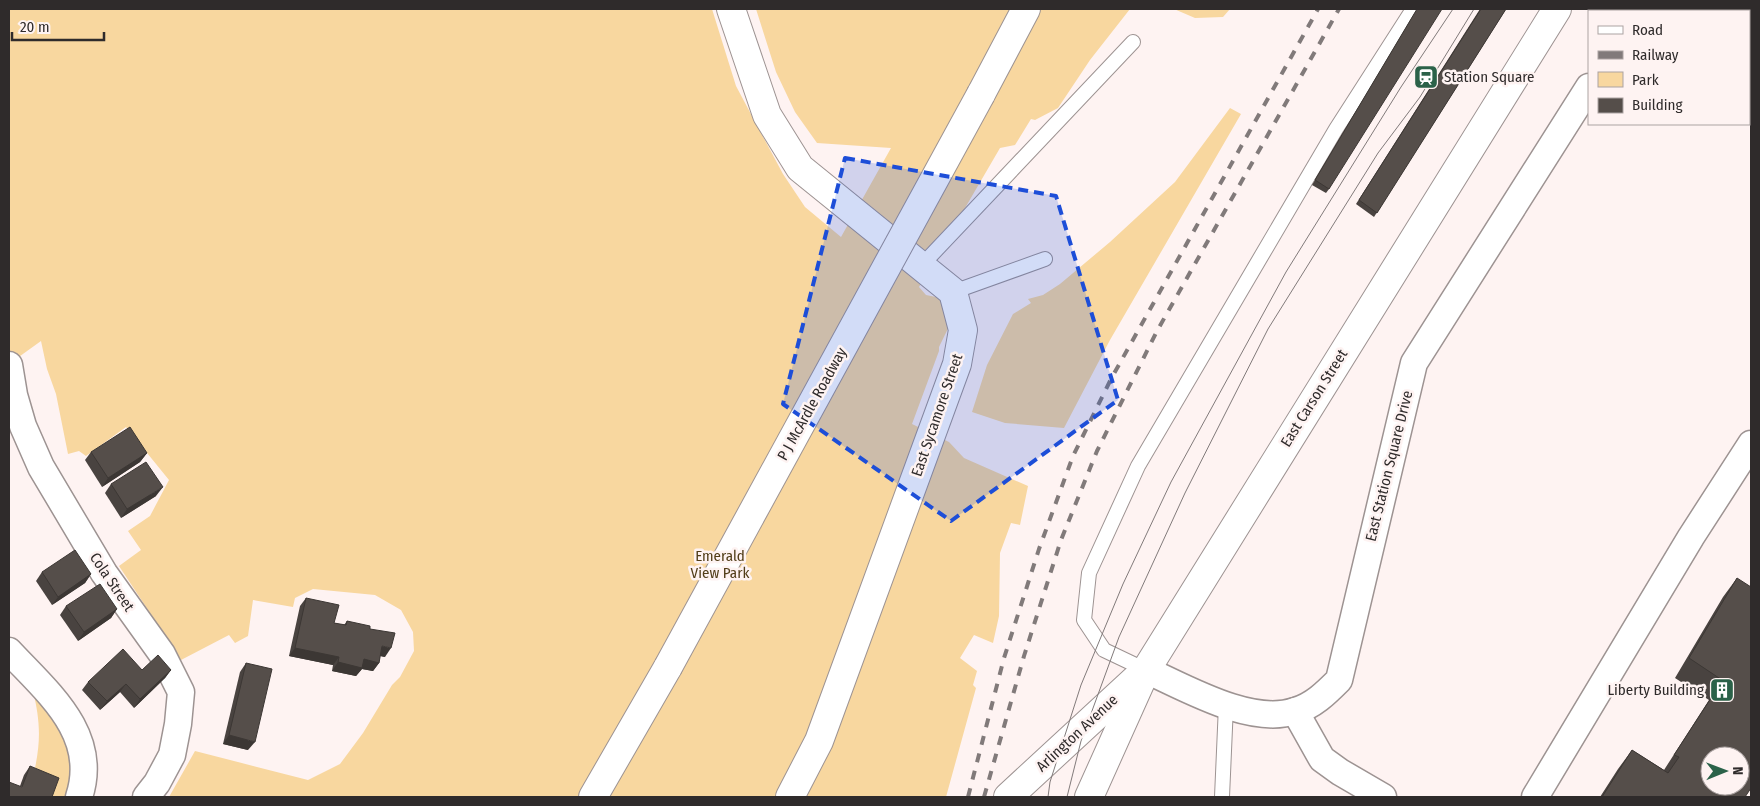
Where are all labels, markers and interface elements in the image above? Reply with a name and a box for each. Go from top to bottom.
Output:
scale bar [12,10,105,42]
legend [1588,10,1750,125]
text: 20 m [20,18,50,36]
text: Road [1632,21,1663,39]
text: Railway [1632,46,1679,64]
station icon: Station Square [1413,64,1439,90]
place label: Station Square [1444,68,1535,86]
text: Park [1632,71,1659,89]
text: Building [1632,96,1683,114]
street label: P J McArdle Roadway [774,344,851,464]
street label: East Carson Street [1277,346,1351,450]
street label: East Sycamore Street [908,351,966,479]
street label: East Station Square Drive [1362,389,1416,543]
park label: Emerald View Park [691,547,749,582]
street label: Cola Street [86,549,138,615]
building icon: Liberty Building [1709,677,1735,703]
place label: Liberty Building [1607,681,1704,699]
street label: Arlington Avenue [1033,691,1121,775]
north arrow [1700,746,1750,796]
text: N [1729,766,1746,775]

